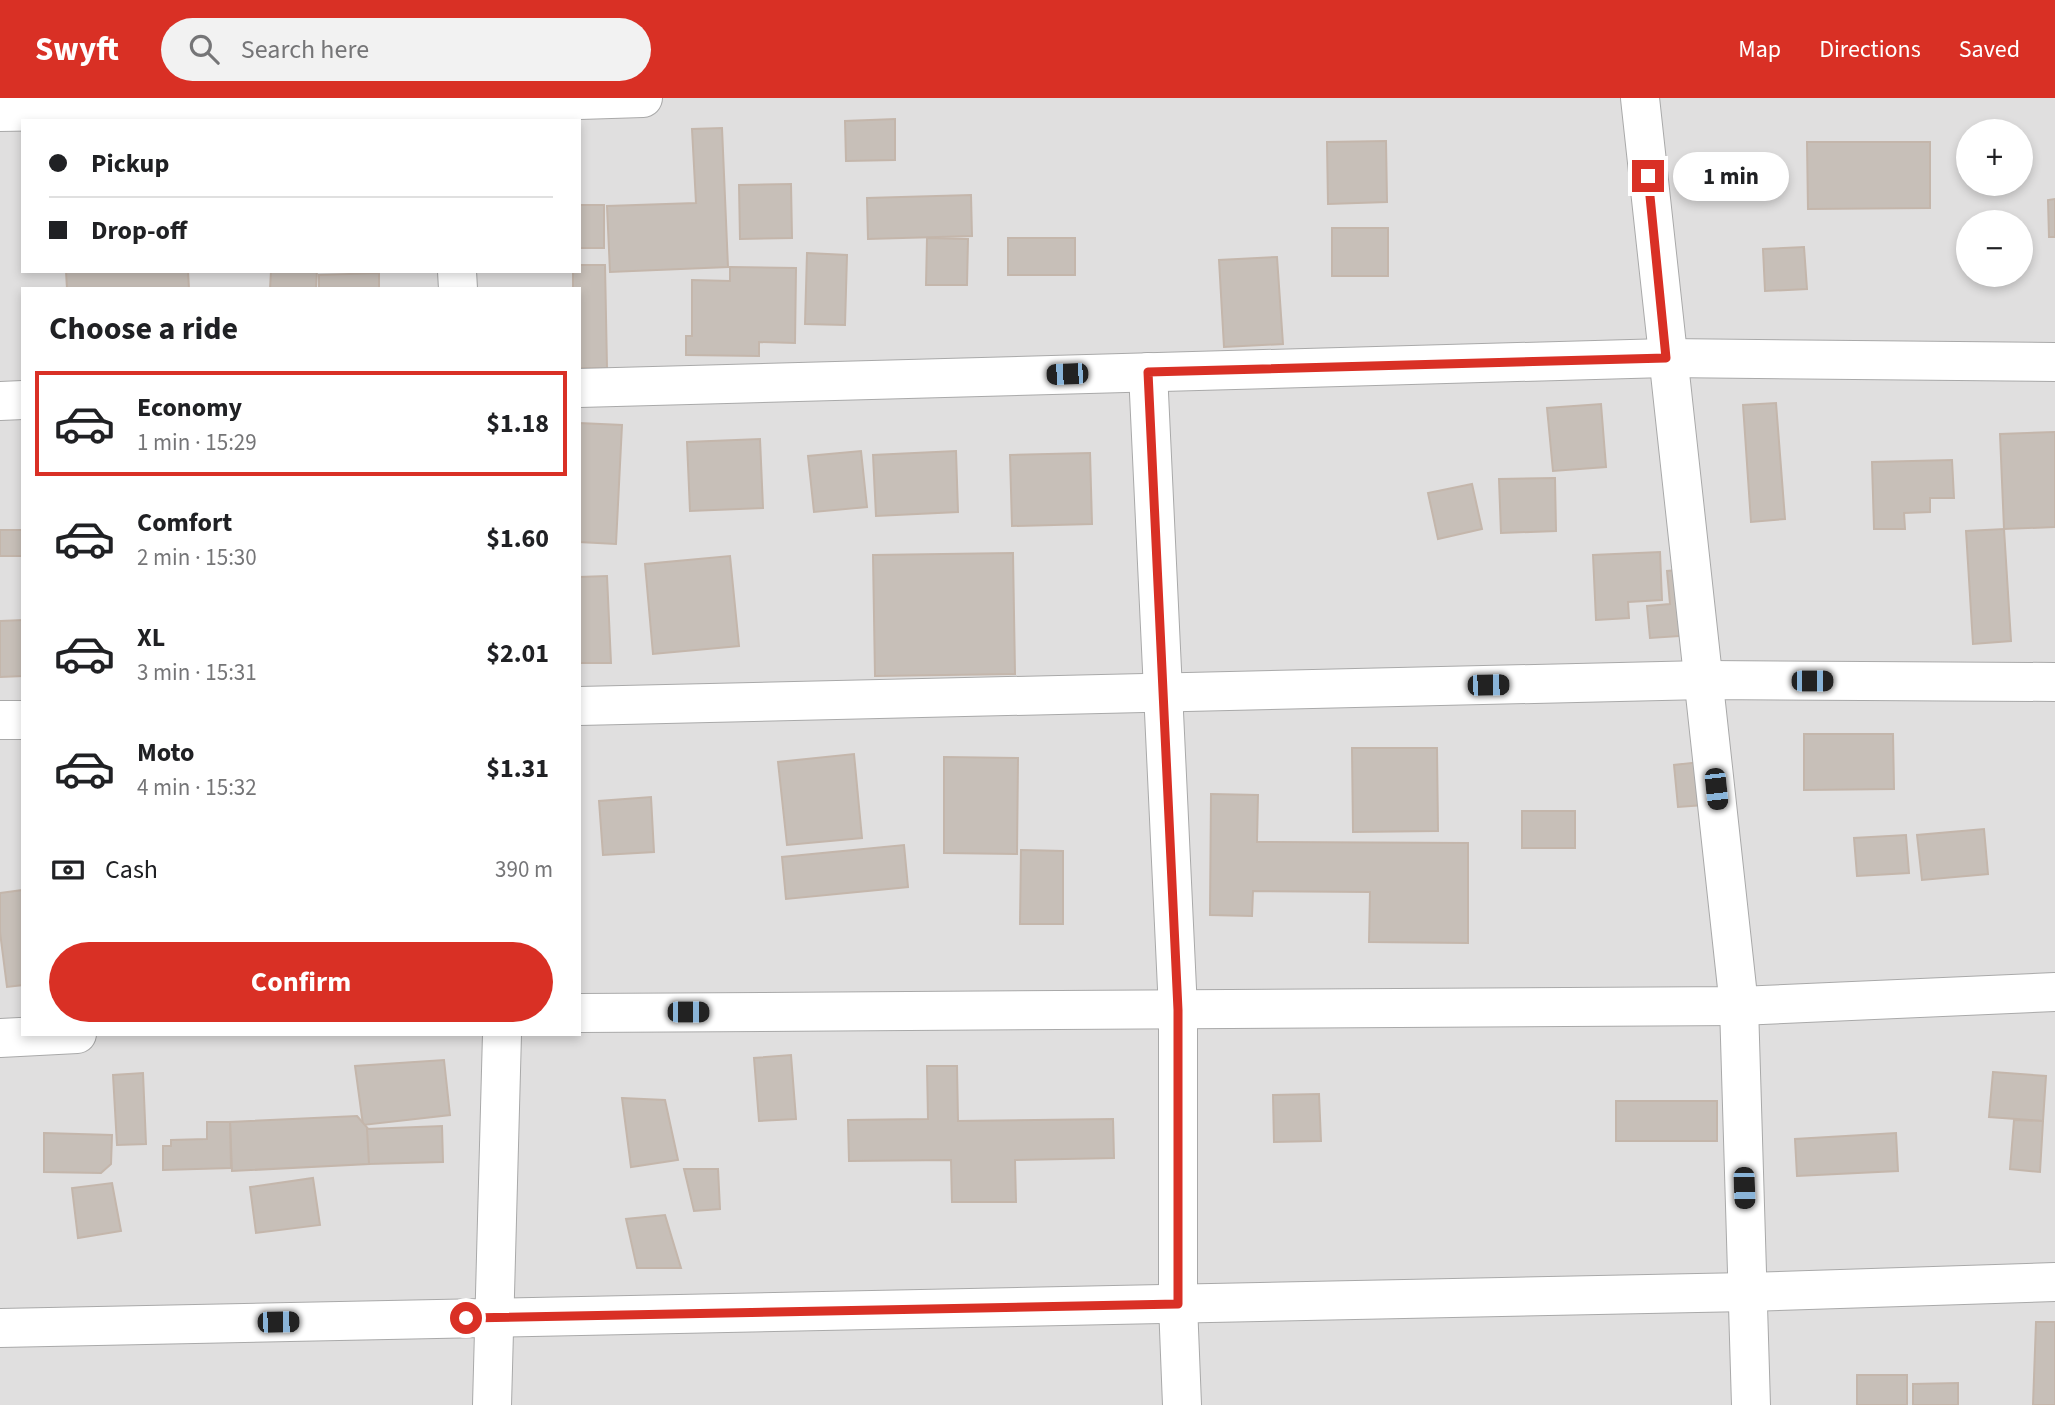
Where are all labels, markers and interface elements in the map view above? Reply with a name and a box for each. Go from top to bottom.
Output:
search box [161,18,651,81]
text: Swyft [35,26,119,73]
icon: search [185,30,223,68]
text: Search here [241,31,369,68]
text: Map [1738,32,1781,67]
text: Directions [1819,32,1921,67]
text: Saved [1959,32,2020,67]
map controls [1956,119,2033,287]
button: + [1956,119,2033,196]
text: Pickup [91,145,169,182]
callout: 1 min [1672,152,1788,200]
route end [1632,160,1664,192]
text: 1 min [1703,160,1759,193]
button: − [1956,210,2033,287]
text: Drop-off [91,212,187,249]
text: Choose a ride [49,306,238,352]
car [1046,363,1089,385]
text: Economy [137,389,242,426]
icon: car [53,392,116,455]
text: $1.18 [486,405,549,442]
text: 1 min · 15:29 [137,426,257,459]
text: Comfort [137,504,232,541]
icon: car [53,507,116,570]
text: $1.60 [486,520,549,557]
text: 2 min · 15:30 [137,541,257,574]
text: XL [137,619,165,656]
icon: car [53,622,116,685]
text: $2.01 [486,635,549,672]
text: 3 min · 15:31 [137,656,257,689]
car [1792,671,1834,692]
car [1467,674,1510,696]
text: Moto [137,734,194,771]
icon: car [53,737,116,800]
text: $1.31 [486,750,549,787]
car [1704,767,1729,811]
text: 4 min · 15:32 [137,771,257,804]
icon: cash [49,851,87,889]
text: Cash [105,851,158,888]
text: 390 m [495,853,553,886]
button: Confirm [49,942,553,1022]
car [668,1002,710,1023]
car [1733,1167,1756,1209]
route start [450,1302,482,1334]
car [257,1311,300,1333]

